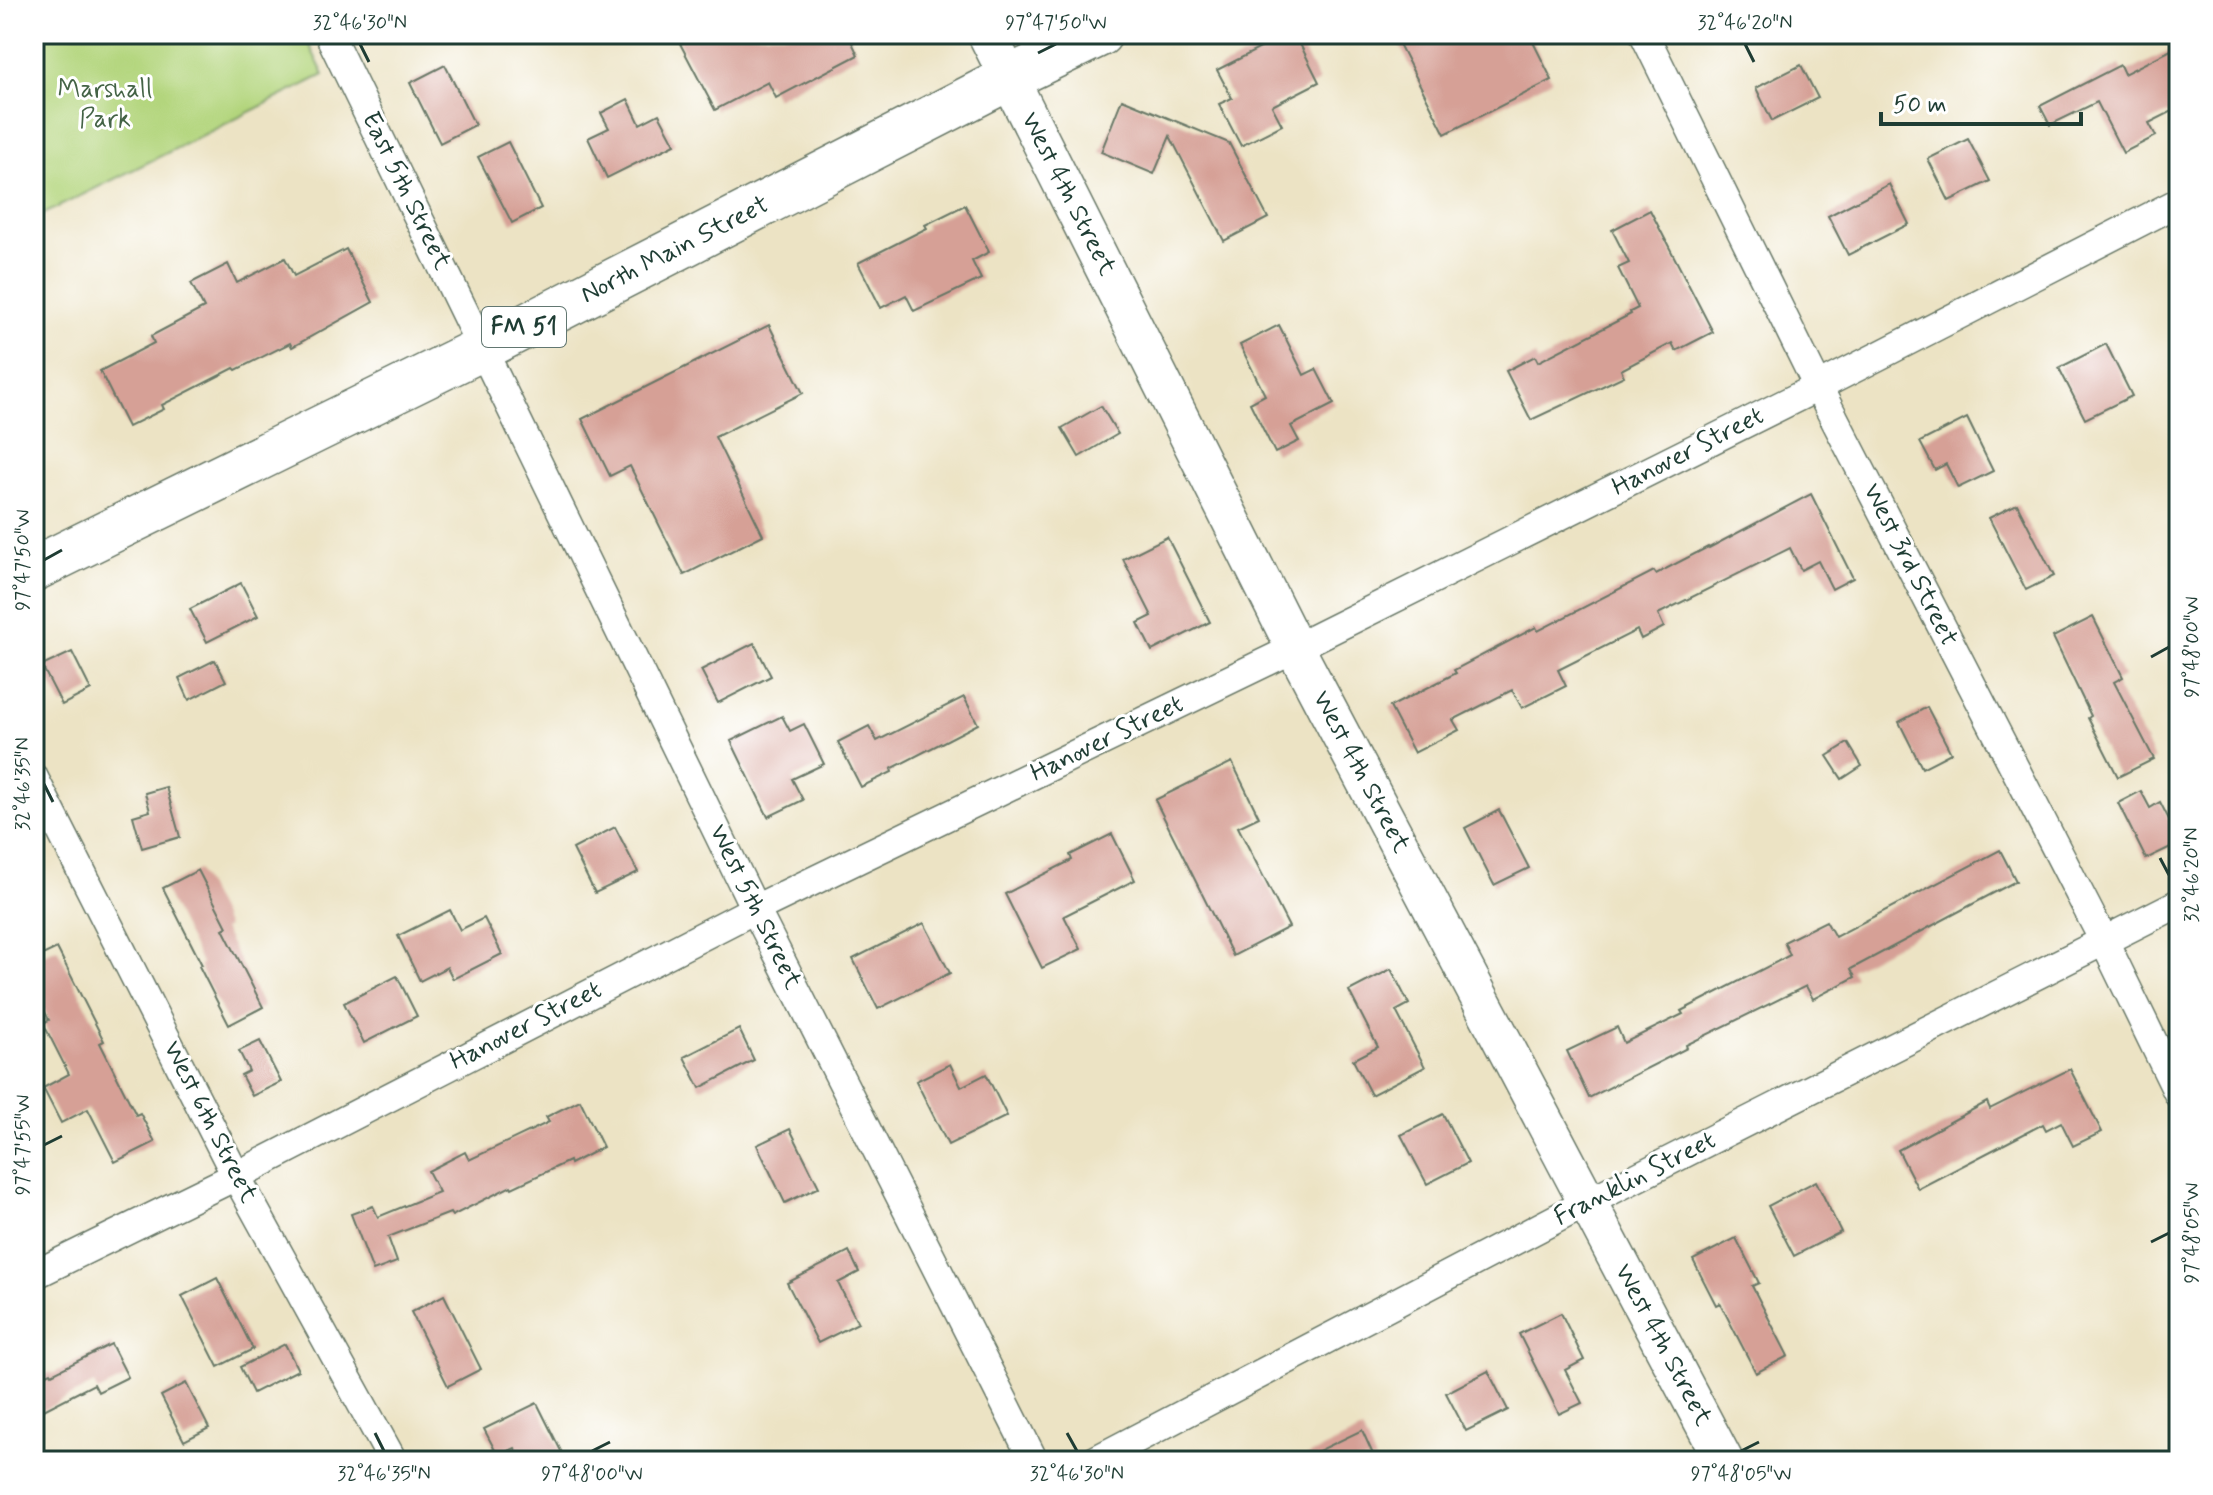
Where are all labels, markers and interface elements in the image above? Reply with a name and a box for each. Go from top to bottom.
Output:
text: 32°46'30"N [313,10,407,37]
text: 97°47'50"W [1005,10,1107,37]
text: 32°46'20"N [1697,10,1793,37]
park label: Marshall Park [58,73,152,137]
scale bar [1881,76,2081,126]
text: 50 m [1893,90,1947,121]
street label: East 5th Street [353,106,459,276]
street label: West 4th Street [1012,107,1124,281]
street label: North Main Street [575,188,775,312]
road number: FM 51 [482,307,566,347]
street label: Hanover Street [1606,399,1770,505]
street label: West 3rd Street [1854,478,1966,652]
text: 97°47'50"W [10,509,37,611]
text: 97°48'00"W [2179,596,2206,698]
street label: West 4th Street [1304,685,1418,859]
street label: Hanover Street [1025,687,1189,791]
text: 32°46'35"N [10,737,37,831]
street label: West 5th Street [700,819,810,995]
text: 32°46'20"N [2179,827,2206,923]
street label: Hanover Street [444,973,608,1079]
street label: West 6th Street [155,1035,265,1209]
text: 97°47'55"W [10,1095,37,1195]
street label: Franklin Street [1548,1124,1722,1234]
text: 97°48'05"W [2179,1183,2206,1283]
street label: West 4th Street [1606,1258,1720,1432]
text: 32°46'35"N [337,1461,431,1488]
text: 97°48'00"W [541,1461,643,1488]
text: 32°46'30"N [1030,1461,1124,1488]
text: 97°48'05"W [1691,1461,1791,1488]

